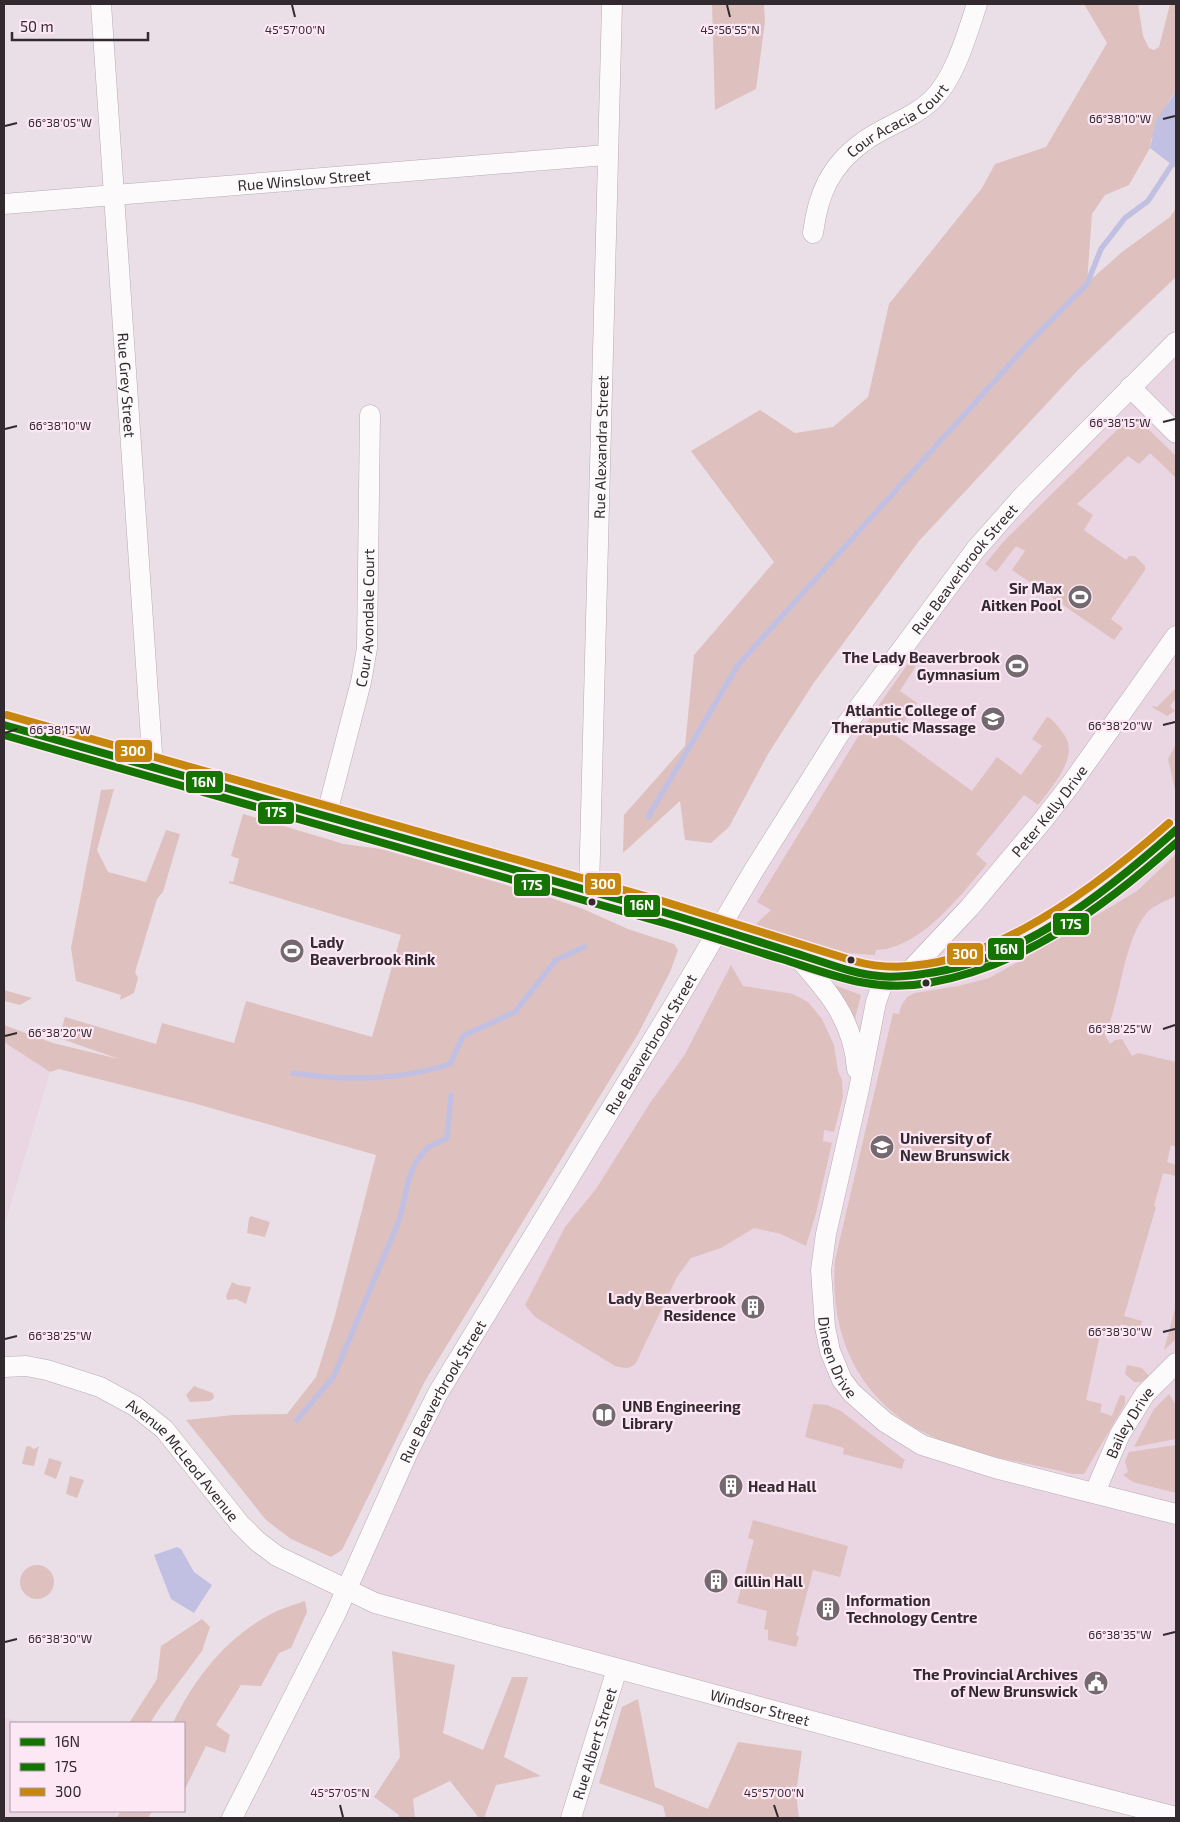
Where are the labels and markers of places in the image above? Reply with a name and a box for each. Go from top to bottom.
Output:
place label: Sir Max Aitken Pool [981,579,1062,614]
sports icon: Sir Max Aitken Pool [1067,584,1093,610]
place label: The Lady Beaverbrook Gymnasium [842,648,1001,684]
sports icon: The Lady Beaverbrook Gymnasium [1004,653,1030,679]
place label: Atlantic College of Theraputic Massage [832,701,977,736]
school or university icon: Atlantic College of Theraputic Massage [980,706,1006,732]
unlabelled marker [587,897,597,907]
place label: Lady Beaverbrook Rink [310,933,436,968]
sports icon: Lady Beaverbrook Rink [279,938,305,964]
unlabelled marker [846,955,856,965]
unlabelled marker [921,978,931,988]
place label: University of New Brunswick [900,1129,1010,1164]
school or university icon: University of New Brunswick [869,1134,895,1160]
place label: Lady Beaverbrook Residence [608,1289,737,1324]
building icon: Lady Beaverbrook Residence [740,1294,766,1320]
place label: UNB Engineering Library [622,1397,741,1433]
library icon: UNB Engineering Library [591,1402,617,1428]
building icon: Head Hall [718,1473,744,1499]
place label: Head Hall [748,1477,816,1495]
building icon: Gillin Hall [703,1568,729,1594]
place label: Gillin Hall [734,1572,803,1590]
place label: Information Technology Centre [846,1591,978,1627]
building icon: Information Technology Centre [815,1596,841,1622]
place label: The Provincial Archives of New Brunswick [913,1665,1079,1700]
public building icon: The Provincial Archives of New Brunswick [1083,1670,1109,1696]

